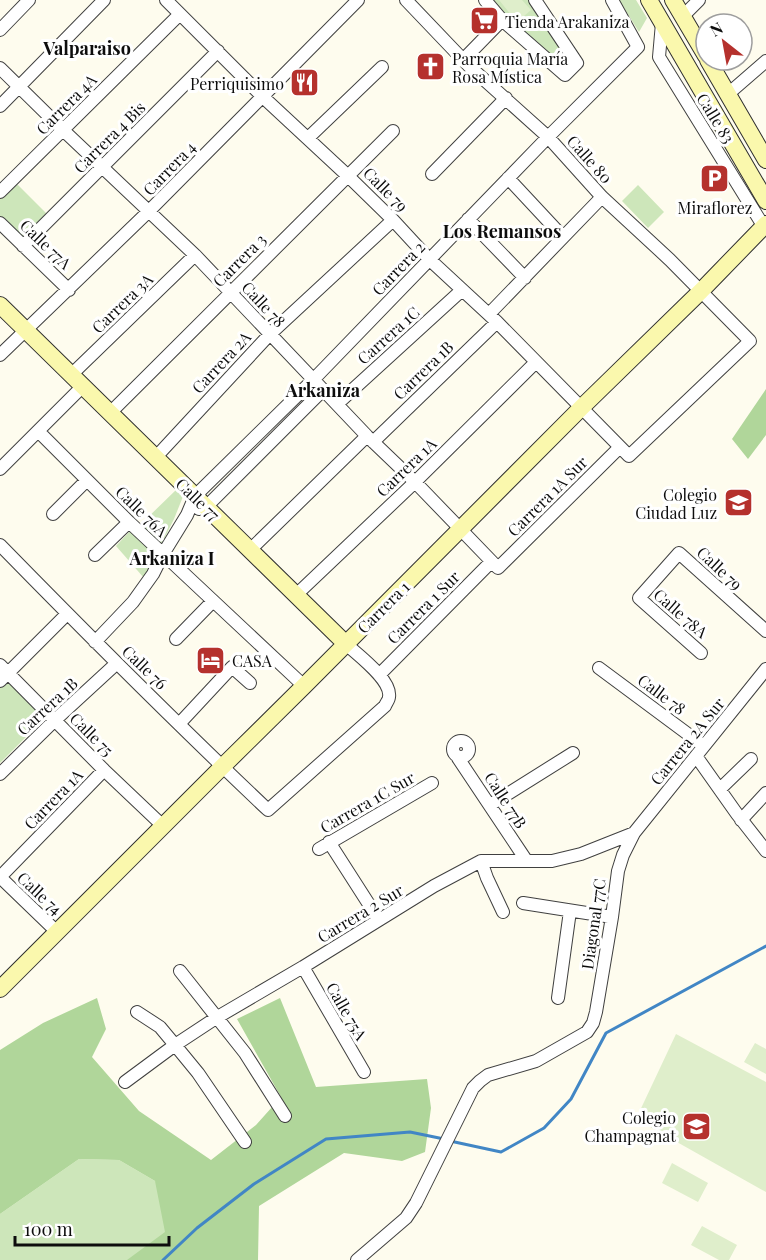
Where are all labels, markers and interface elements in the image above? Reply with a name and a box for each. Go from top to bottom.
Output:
supermarket icon: Tienda Arakaniza [468,5,500,37]
place label: Tienda Arakaniza [505,11,629,32]
north arrow [694,12,754,72]
text: N [706,17,727,41]
district label: Valparaiso [42,36,131,60]
place label: Parroquia María Rosa Mística [452,48,568,87]
church icon: Parroquia María Rosa Mística [415,51,447,83]
restaurant icon: Perriquisimo [289,67,321,99]
street label: Carrera 4A [31,69,101,139]
place label: Perriquisimo [190,73,284,94]
street label: Calle 83 [692,89,740,147]
street label: Carrera 4 Bis [69,97,149,177]
street label: Calle 80 [563,130,617,188]
street label: Carrera 4 [138,136,200,200]
street label: Calle 79 [359,162,413,216]
parking icon: Miraflorez [699,163,731,195]
place label: Miraflorez [678,197,753,218]
street label: Calle 77A [16,215,77,274]
district label: Los Remansos [443,219,561,243]
street label: Carrera 3 [208,229,270,291]
street label: Carrera 2 [367,236,429,300]
street label: Carrera 3A [87,268,158,337]
street label: Calle 78 [238,277,290,331]
street label: Carrera 1C [352,301,424,369]
street label: Carrera 2A [187,326,256,398]
street label: Carrera 1B [388,336,458,404]
district label: Arkaniza [285,378,361,402]
street label: Carrera 1A [371,432,441,501]
street label: Carrera 1A Sur [502,451,592,541]
street label: Calle 77 [172,473,225,525]
street label: Calle 76A [111,481,173,542]
place label: Colegio Ciudad Luz [635,484,717,523]
school or university icon: Colegio Ciudad Luz [722,487,754,519]
street label: Calle 79 [693,542,747,594]
district label: Arkaniza I [128,546,215,570]
street label: Carrera 1 Sur [382,566,464,648]
street label: Carrera 1 [352,576,414,638]
street label: Calle 78A [650,584,713,643]
street label: Calle 76 [118,640,172,694]
hotel icon: CASA [195,644,227,676]
place label: CASA [232,650,273,671]
street label: Calle 78 [634,669,690,719]
street label: Carrera 1B [12,672,82,740]
street label: Carrera 2A Sur [645,693,729,789]
street label: Calle 75 [66,708,118,760]
street label: Carrera 1A [19,764,88,834]
street label: Carrera 1C Sur [316,766,418,838]
street label: Calle 77B [480,768,532,832]
street label: Calle 74 [13,867,67,919]
street label: Diagonal 77C [576,877,610,971]
street label: Carrera 2 Sur [313,879,407,947]
street label: Calle 75A [322,978,372,1044]
place label: Colegio Champagnat [585,1107,676,1146]
school or university icon: Colegio Champagnat [681,1110,713,1142]
scale bar [15,1209,170,1247]
text: 100 m [24,1217,73,1241]

